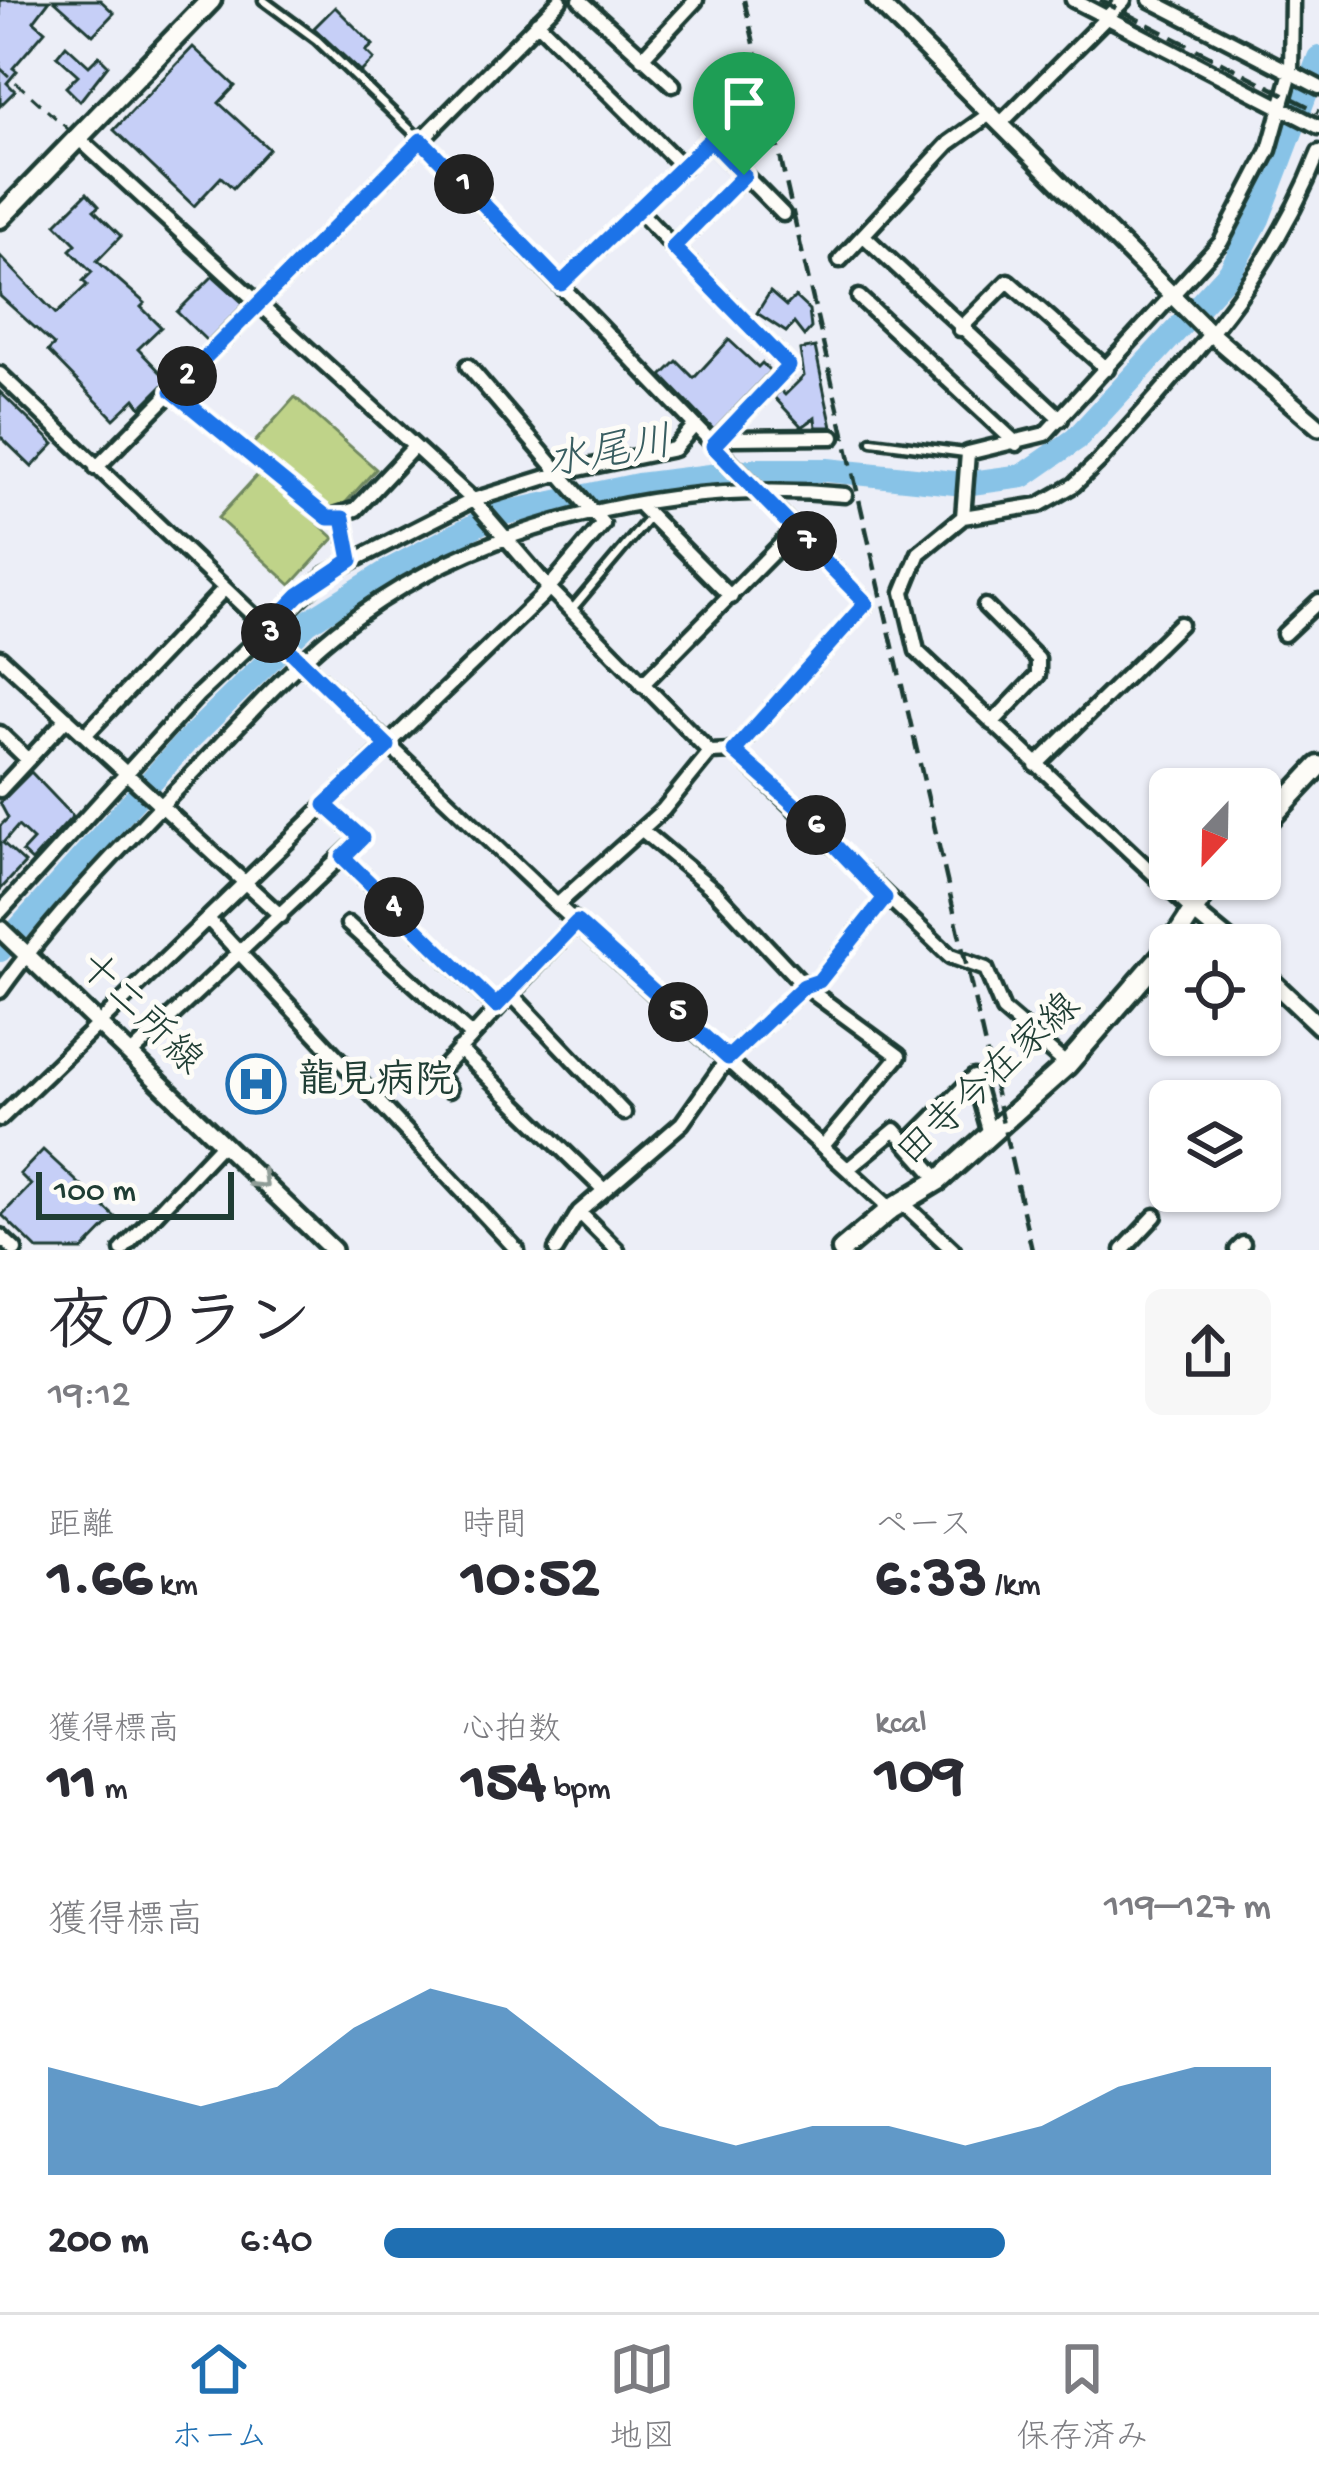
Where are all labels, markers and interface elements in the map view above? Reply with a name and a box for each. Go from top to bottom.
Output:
pin [693,52,795,175]
icon: arrive [711,70,777,136]
pin: 1 [434,154,494,214]
text: 1 [457,165,471,203]
pin: 2 [157,346,217,406]
text: 2 [179,357,195,395]
water label: 水尾川 [543,419,676,491]
pin: 7 [777,511,837,571]
text: 7 [798,522,816,560]
pin: 3 [241,603,301,663]
text: 3 [262,614,280,652]
north arrow [1149,768,1281,900]
map controls [1149,768,1281,1212]
pin: 6 [786,795,846,855]
text: 6 [808,806,824,844]
pin: 4 [364,877,424,937]
text: 4 [386,888,402,926]
button: locate [1149,924,1281,1056]
street label: 十二所線 [66,944,211,1087]
pin: 5 [648,982,708,1042]
street label: 田寺今在家線 [888,984,1092,1179]
text: 5 [669,993,687,1031]
hospital icon: 龍見病院 [225,1053,287,1115]
place label: 龍見病院 [298,1058,454,1107]
button: layers [1149,1080,1281,1212]
scale bar [36,1166,234,1219]
one-way arrow [247,1167,269,1189]
text: 100 m [54,1174,136,1212]
button: share [1145,1289,1271,1415]
text: 夜のラン [48,1290,312,1368]
text: 19:12 [48,1374,130,1420]
text: 距離 [48,1509,114,1547]
text: 時間 [462,1509,528,1547]
text: ペース [875,1509,972,1547]
text: 1.66 [48,1547,152,1617]
text: 10:52 [462,1547,600,1617]
text: 6:33 [875,1547,987,1617]
text: km [152,1568,198,1606]
text: /km [987,1568,1041,1606]
text: kcal [875,1706,927,1744]
text: 獲得標高 [48,1713,180,1751]
text: 心拍数 [462,1713,561,1751]
text: 109 [875,1744,964,1814]
text: 11 [48,1751,96,1821]
text: 154 [462,1751,546,1821]
text: m [96,1772,128,1810]
text: bpm [546,1772,611,1810]
text: 119–127 m [1104,1886,1271,1932]
text: 獲得標高 [48,1901,204,1947]
text: 200 m [48,2220,148,2266]
text: 6:40 [240,2220,313,2266]
tab: ホーム [171,2336,268,2459]
tab: 地図 [609,2336,675,2459]
tab: 保存済み [1016,2336,1148,2459]

